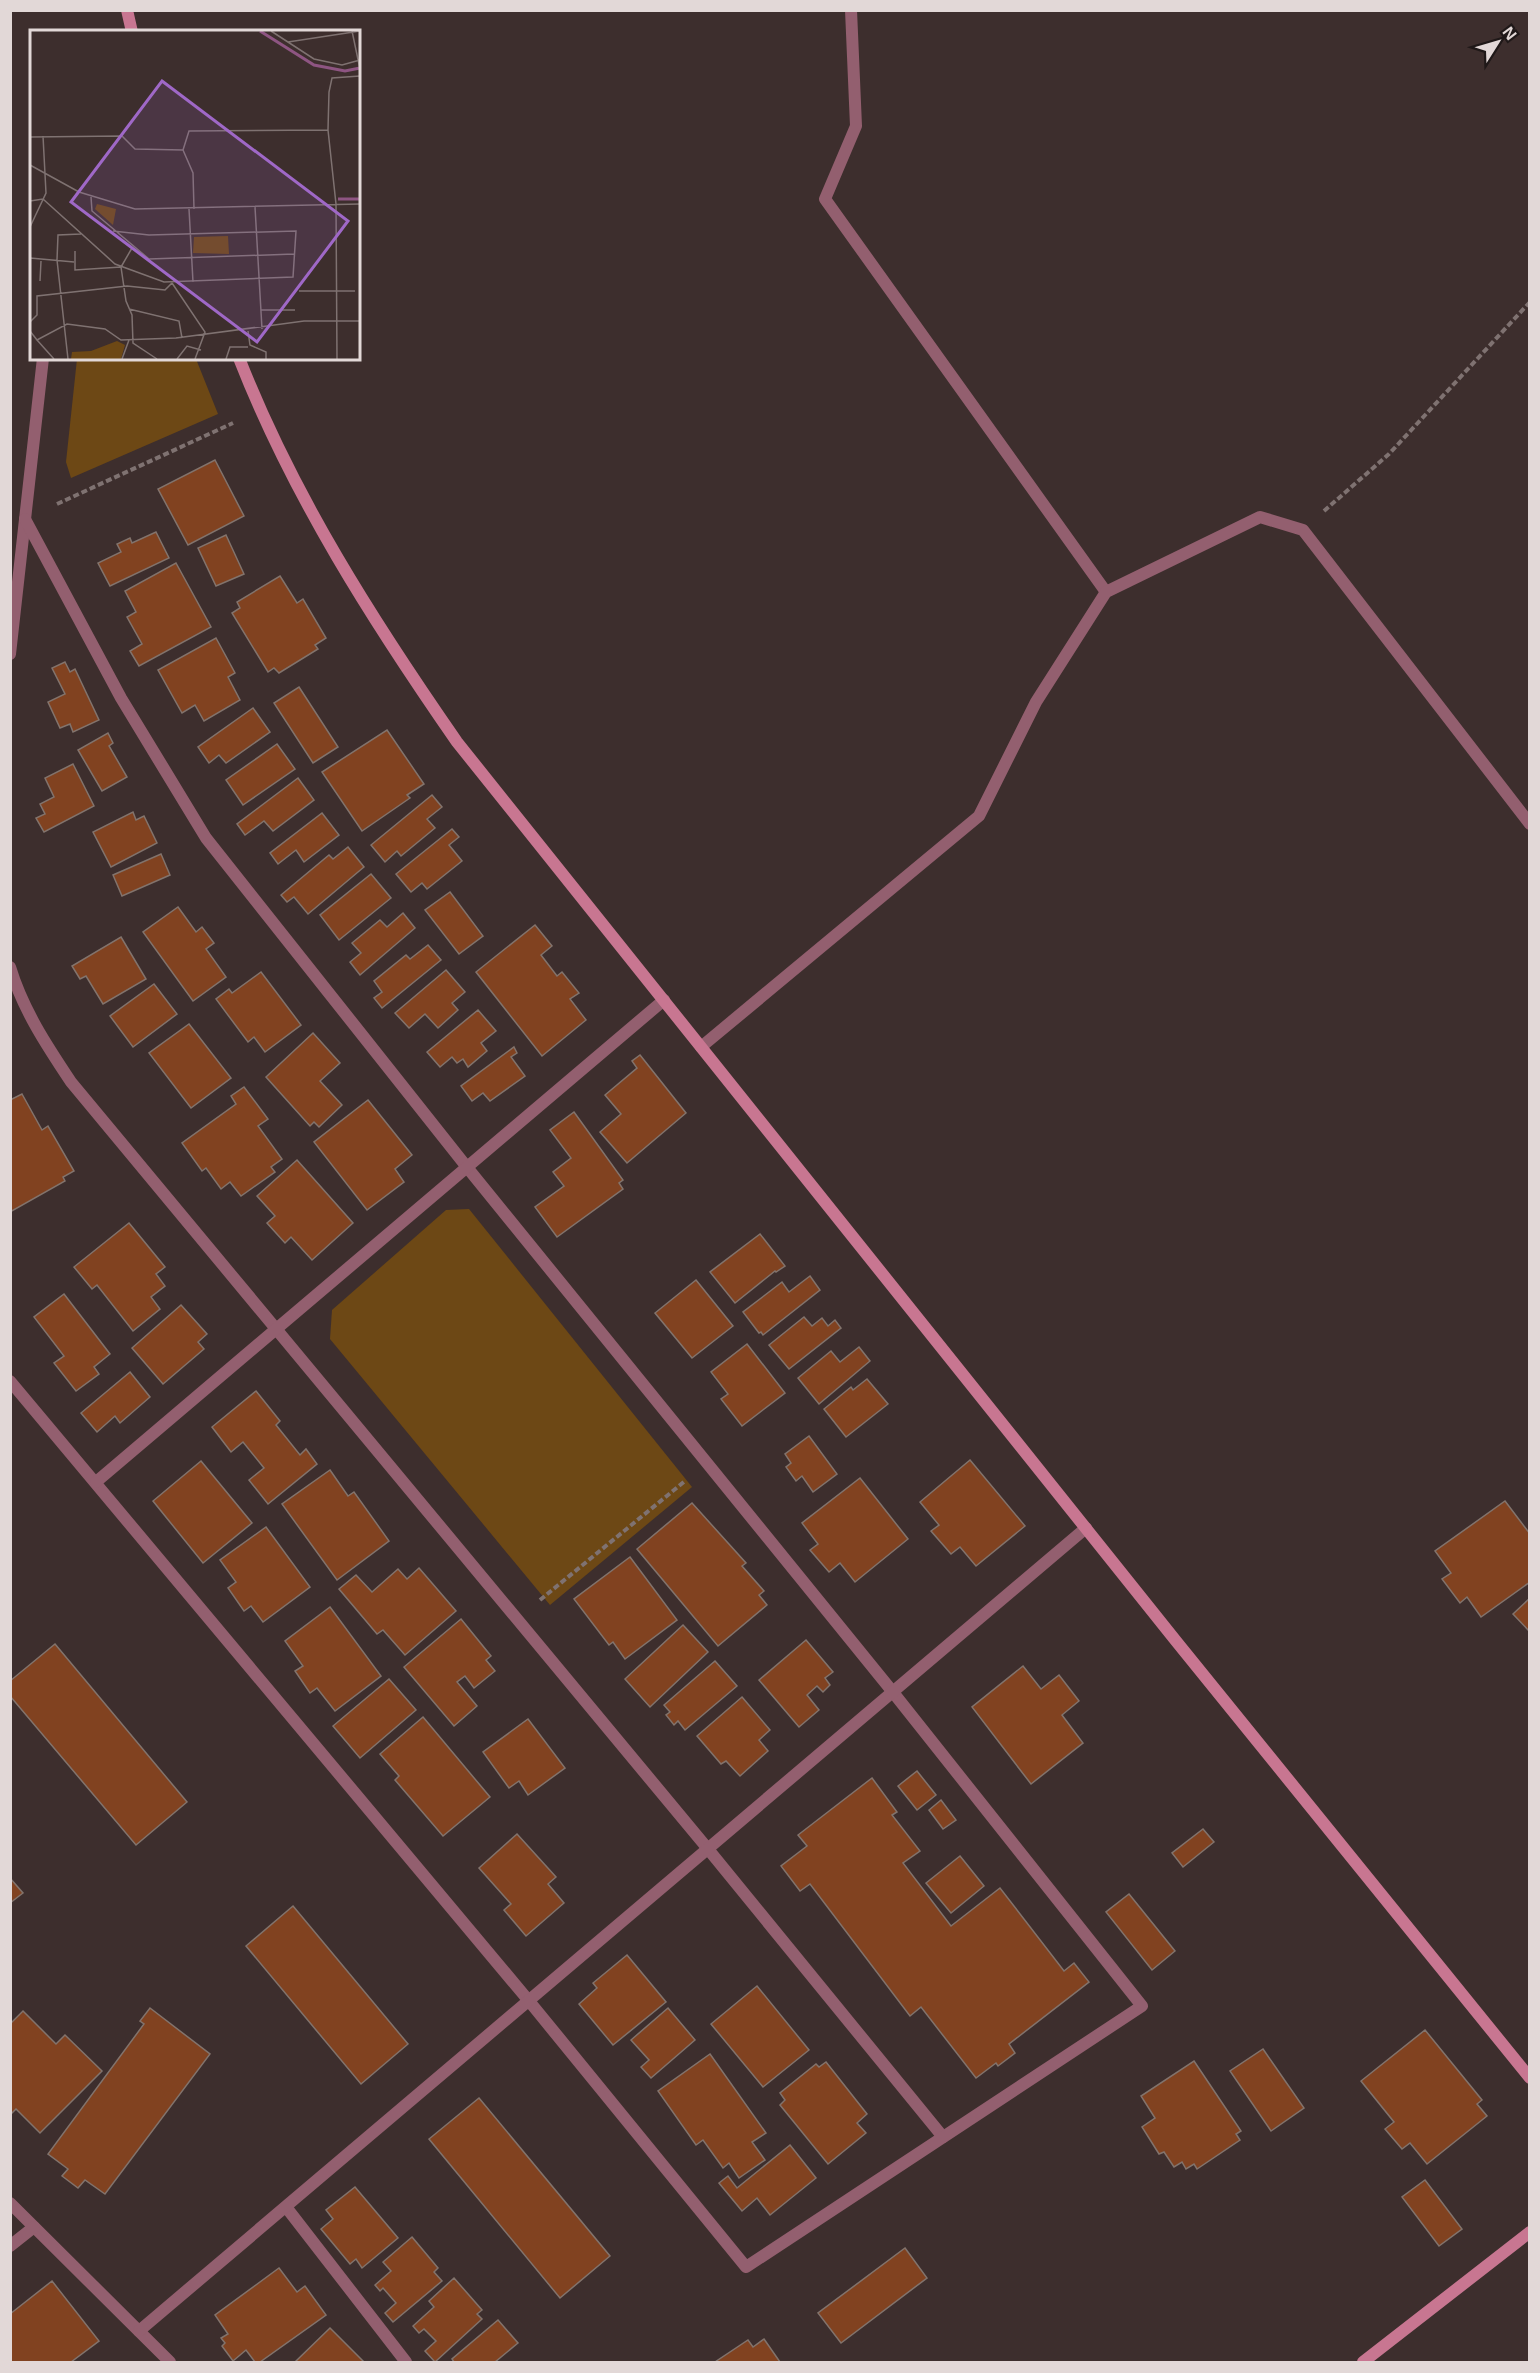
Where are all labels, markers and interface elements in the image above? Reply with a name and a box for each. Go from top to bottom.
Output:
north arrow [1468,12,1528,72]
text: N [1499,24,1520,43]
inset map [30,30,360,360]

